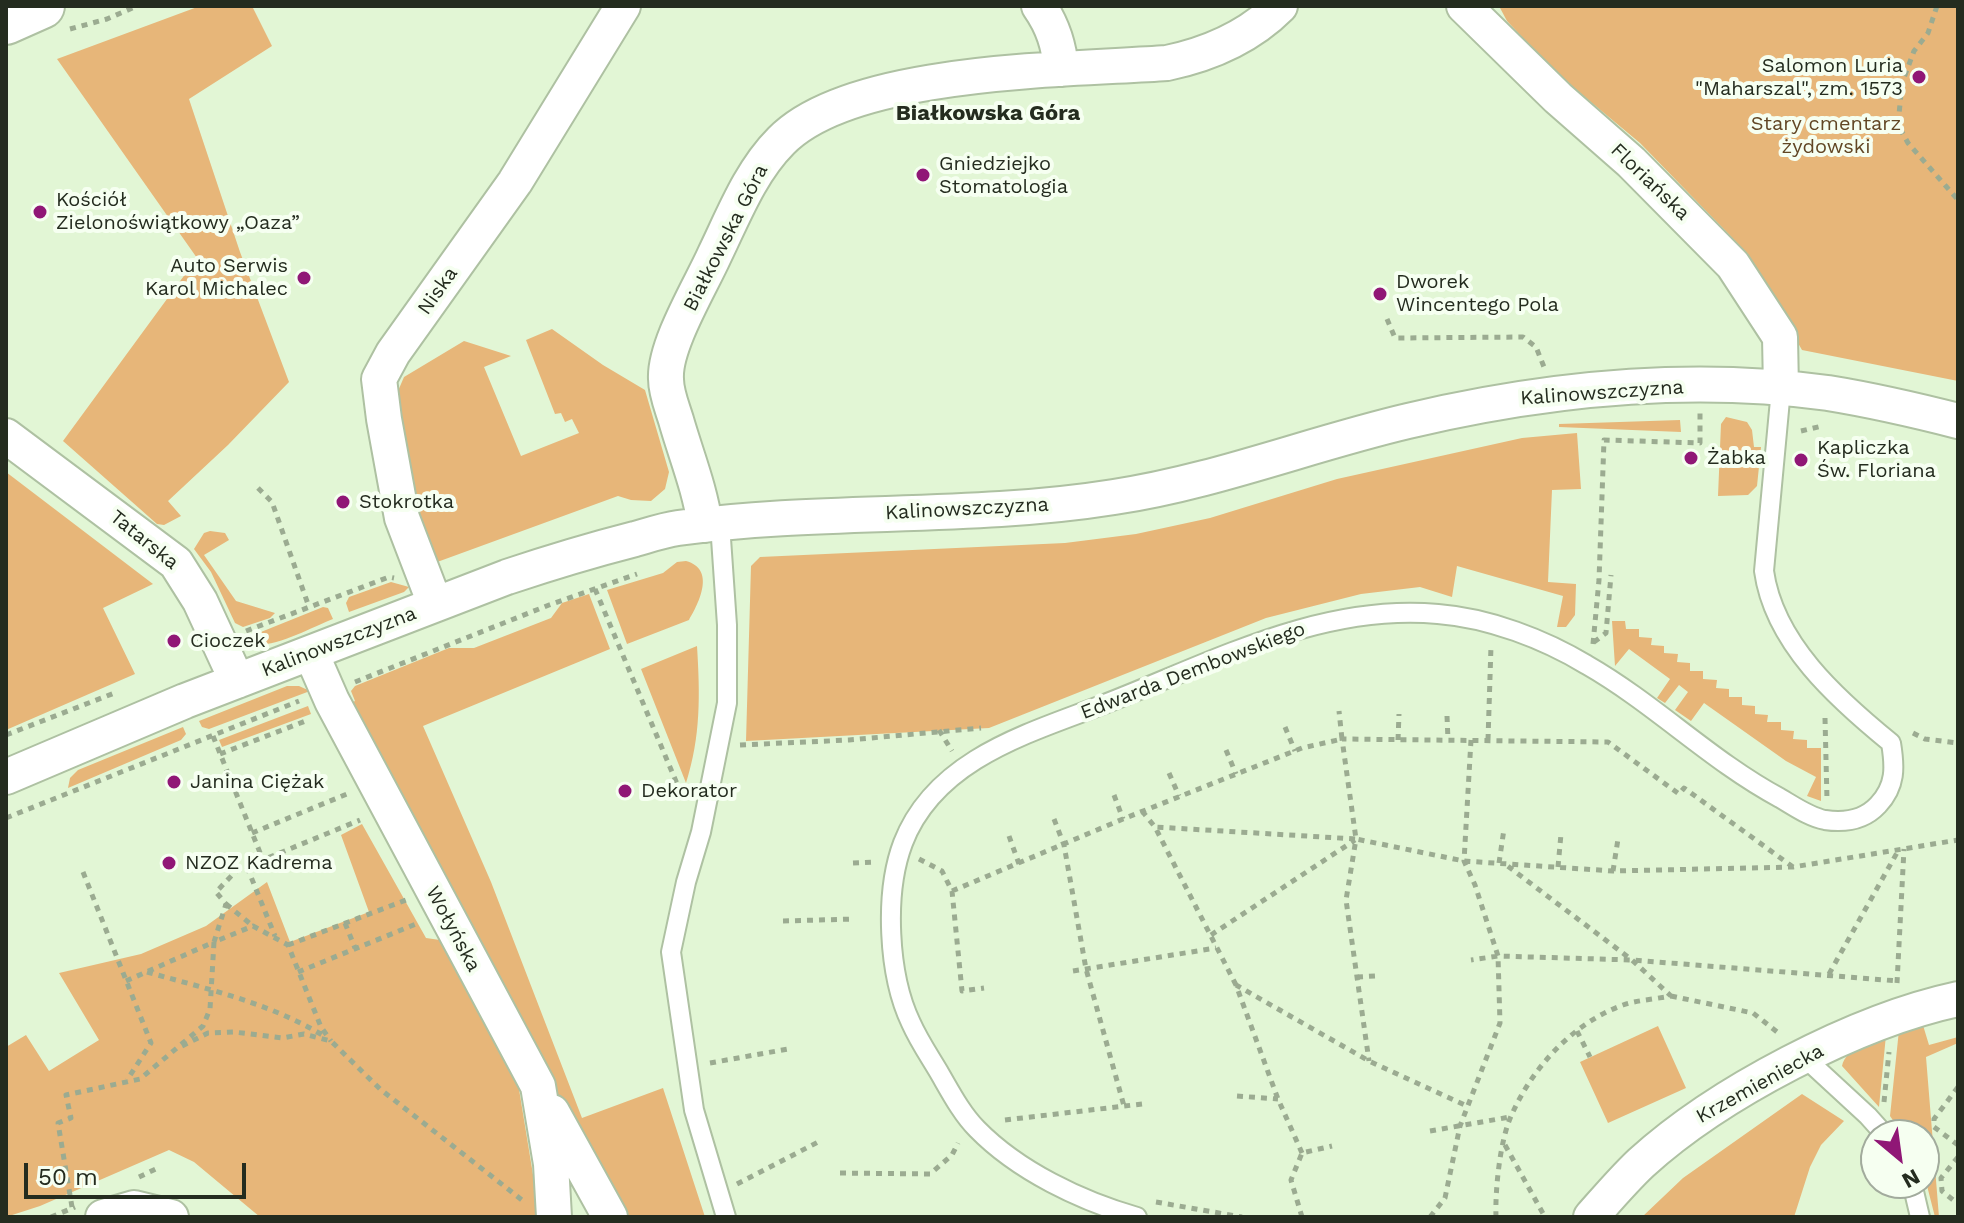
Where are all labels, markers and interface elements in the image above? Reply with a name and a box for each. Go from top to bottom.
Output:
place label: Salomon Luria "Maharszal", zm. 1573 [1695,54,1903,101]
marker: Salomon Luria "Maharszal", zm. 1573 [1910,68,1928,86]
district label: Białkowska Góra [896,101,1080,127]
park label: Stary cmentarz żydowski [1751,112,1901,159]
street label: Floriańska [1606,138,1694,226]
place label: Gniedziejko Stomatologia [939,152,1068,199]
street label: Białkowska Góra [679,160,773,316]
marker: Gniedziejko Stomatologia [914,166,932,184]
place label: Kościół Zielonoświątkowy „Oaza” [56,188,300,235]
marker: Kościół Zielonoświątkowy „Oaza” [31,203,49,221]
place label: Auto Serwis Karol Michalec [145,254,288,301]
street label: Niska [413,262,463,320]
marker: Auto Serwis Karol Michalec [295,269,313,287]
place label: Dworek Wincentego Pola [1396,270,1559,317]
marker: Dworek Wincentego Pola [1371,285,1389,303]
street label: Kalinowszczyzna [1519,375,1685,411]
place label: Kapliczka Św. Floriana [1817,436,1936,483]
place label: Żabka [1707,446,1766,470]
marker: Żabka [1682,449,1700,467]
marker: Kapliczka Św. Floriana [1792,451,1810,469]
place label: Stokrotka [359,490,454,514]
marker: Stokrotka [334,493,352,511]
street label: Kalinowszczyzna [885,493,1049,525]
street label: Tatarska [105,505,183,575]
street label: Kalinowszczyzna [258,601,420,683]
street label: Edwarda Dembowskiego [1077,617,1309,725]
place label: Cioczek [190,629,266,653]
marker: Cioczek [165,632,183,650]
place label: Janina Ciężak [190,770,324,794]
marker: Janina Ciężak [165,773,183,791]
place label: Dekorator [641,779,737,803]
marker: Dekorator [616,782,634,800]
place label: NZOZ Kadrema [185,851,333,875]
marker: NZOZ Kadrema [160,854,178,872]
street label: Wołyńska [420,882,486,976]
street label: Krzemieniecka [1692,1039,1828,1129]
north arrow [1860,1119,1940,1199]
scale bar [28,1147,250,1197]
text: 50 m [38,1163,98,1191]
text: N [1898,1164,1924,1194]

